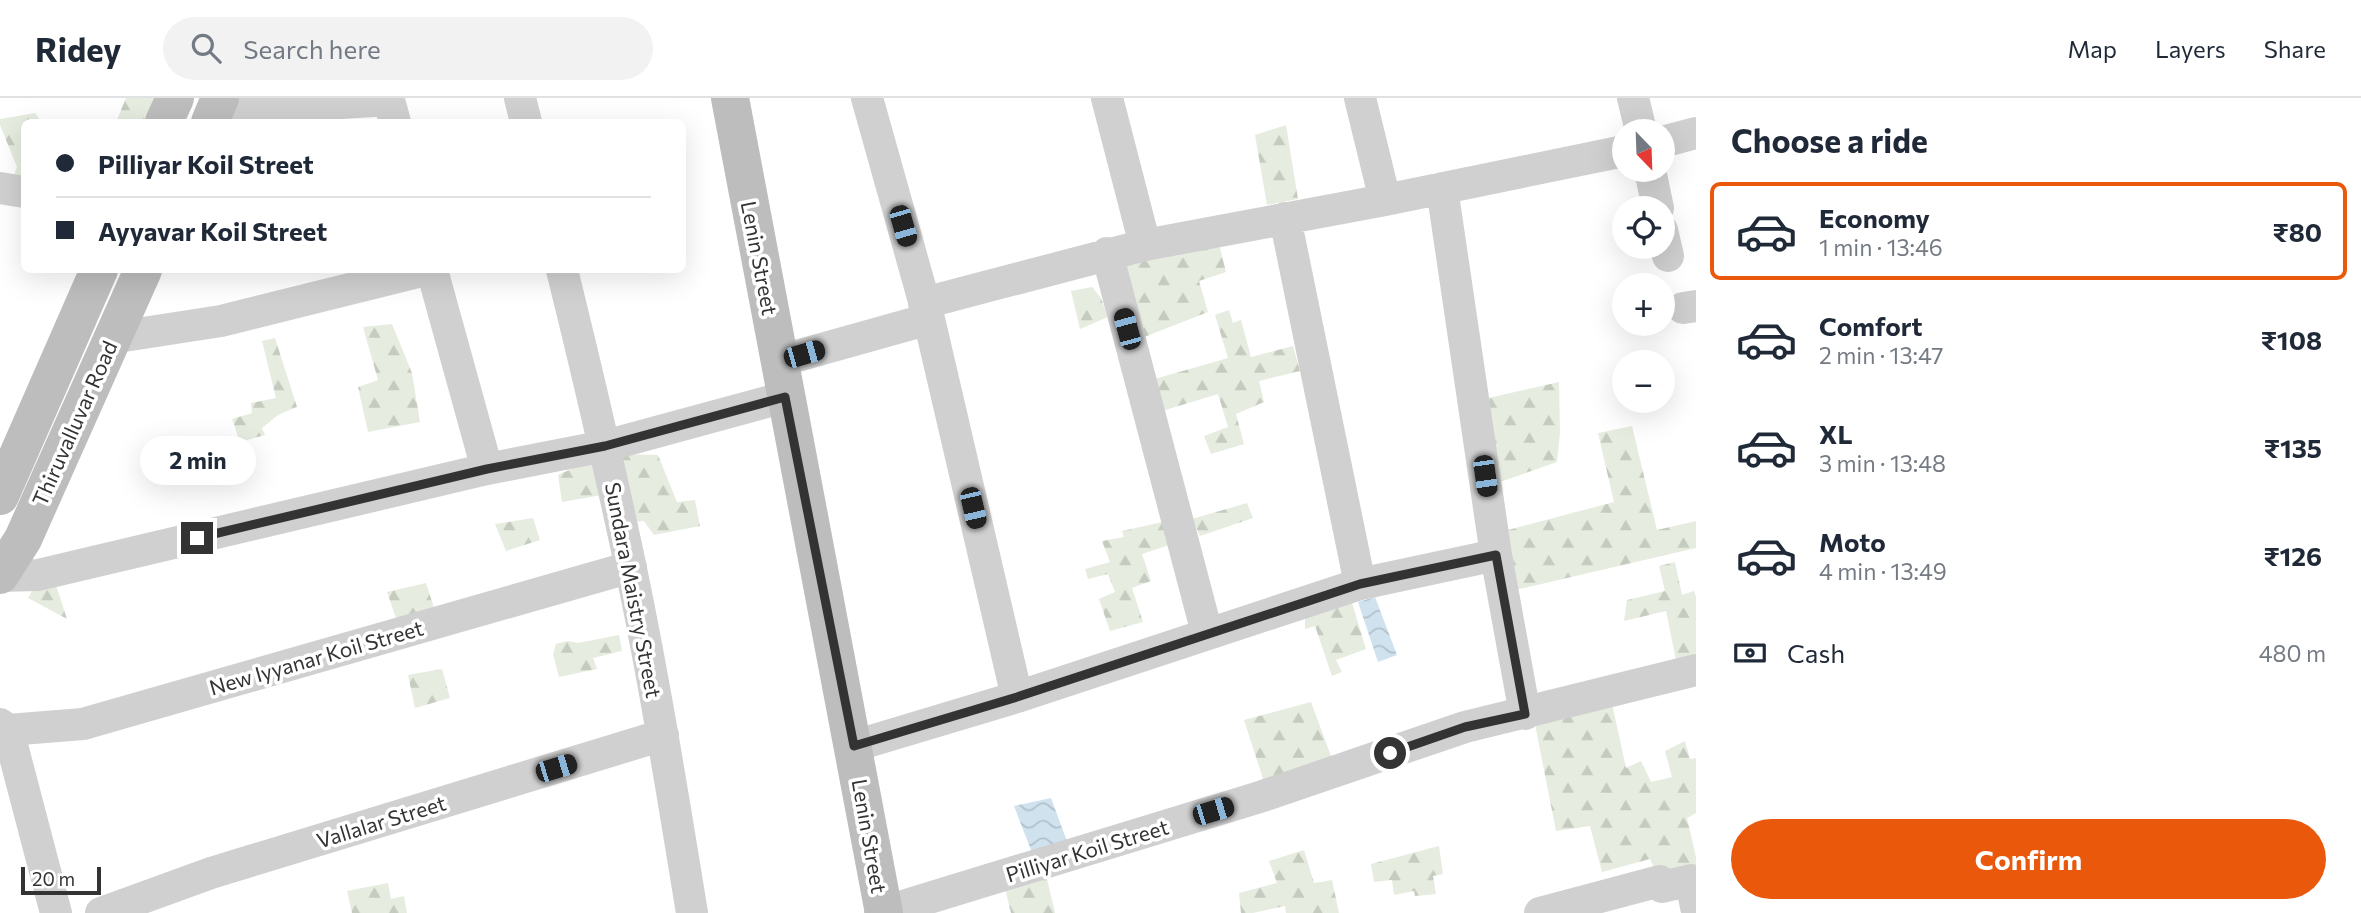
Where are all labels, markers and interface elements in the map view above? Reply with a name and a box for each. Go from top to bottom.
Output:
search box [163,17,653,80]
text: Ridey [35,28,121,69]
icon: search [187,29,225,67]
text: Search here [243,33,381,64]
text: Map [2068,34,2117,63]
text: Layers [2155,34,2226,63]
text: Share [2264,34,2326,63]
north arrow [1612,119,1675,182]
map controls [1612,119,1675,413]
text: Choose a ride [1731,120,1928,160]
text: Pilliyar Koil Street [98,148,314,179]
button: locate [1612,196,1675,259]
street label: Lenin Street [737,199,783,317]
icon: car [1735,200,1798,263]
text: Economy [1819,202,1930,233]
car [888,203,919,249]
text: Ayyavar Koil Street [98,215,327,246]
text: ₹80 [2273,216,2322,247]
text: 1 min · 13:46 [1819,233,1943,261]
button: + [1612,273,1675,336]
car [1112,306,1143,352]
icon: car [1735,308,1798,371]
text: Comfort [1819,310,1922,341]
text: ₹108 [2261,324,2322,355]
street label: Thiruvalluvar Road [26,337,122,509]
car [781,338,828,370]
text: 2 min · 13:47 [1819,341,1943,369]
button: − [1612,350,1675,413]
icon: car [1735,416,1798,479]
text: XL [1819,418,1853,449]
text: ₹135 [2264,432,2322,463]
callout: 2 min [139,436,255,486]
text: 2 min [169,446,227,474]
text: 3 min · 13:48 [1819,449,1946,477]
car [1472,454,1499,498]
street label: Sundara Maistry Street [601,480,667,700]
car [959,485,988,531]
route end [181,522,213,554]
icon: car [1735,524,1798,587]
text: Moto [1819,526,1886,557]
text: ₹126 [2263,540,2322,571]
text: 4 min · 13:49 [1819,557,1947,585]
street label: New Iyyanar Koil Street [206,614,426,700]
icon: cash [1731,634,1769,672]
text: Cash [1787,637,1845,668]
text: 480 m [2259,639,2326,667]
route start [1374,737,1406,769]
car [533,752,580,784]
street label: Lenin Street [848,777,892,895]
street label: Vallalar Street [313,789,449,853]
car [1190,795,1237,827]
street label: Pilliyar Koil Street [1003,813,1171,887]
button: Confirm [1731,819,2326,899]
scale bar [21,864,102,896]
text: 20 m [32,867,75,890]

